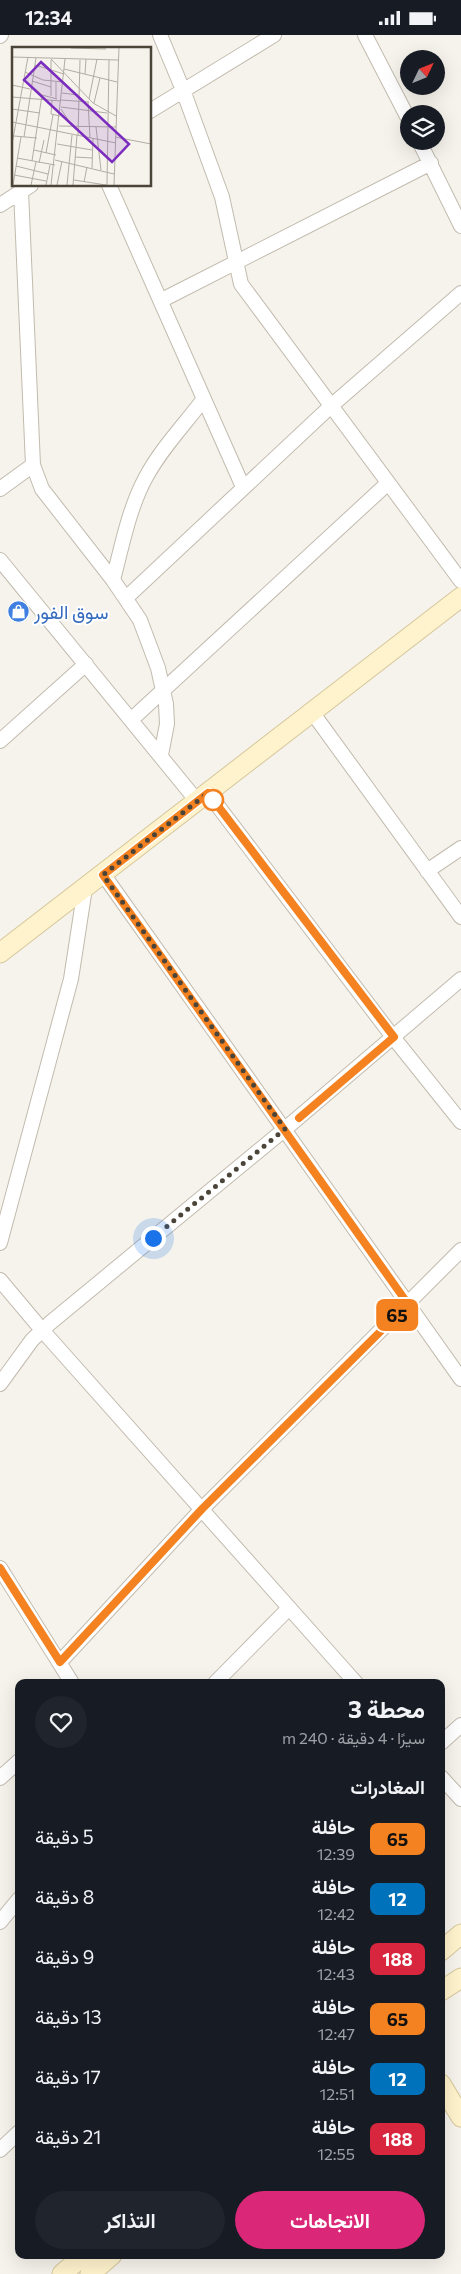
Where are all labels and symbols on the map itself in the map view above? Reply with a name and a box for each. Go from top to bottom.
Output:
inset map [12,47,151,186]
north arrow [400,50,445,95]
shop icon: سوق الفور [6,599,30,623]
place label: سوق الفور [33,600,109,624]
unlabelled marker [202,789,224,811]
your location [141,1226,166,1251]
line badge: 65 [374,1299,420,1331]

